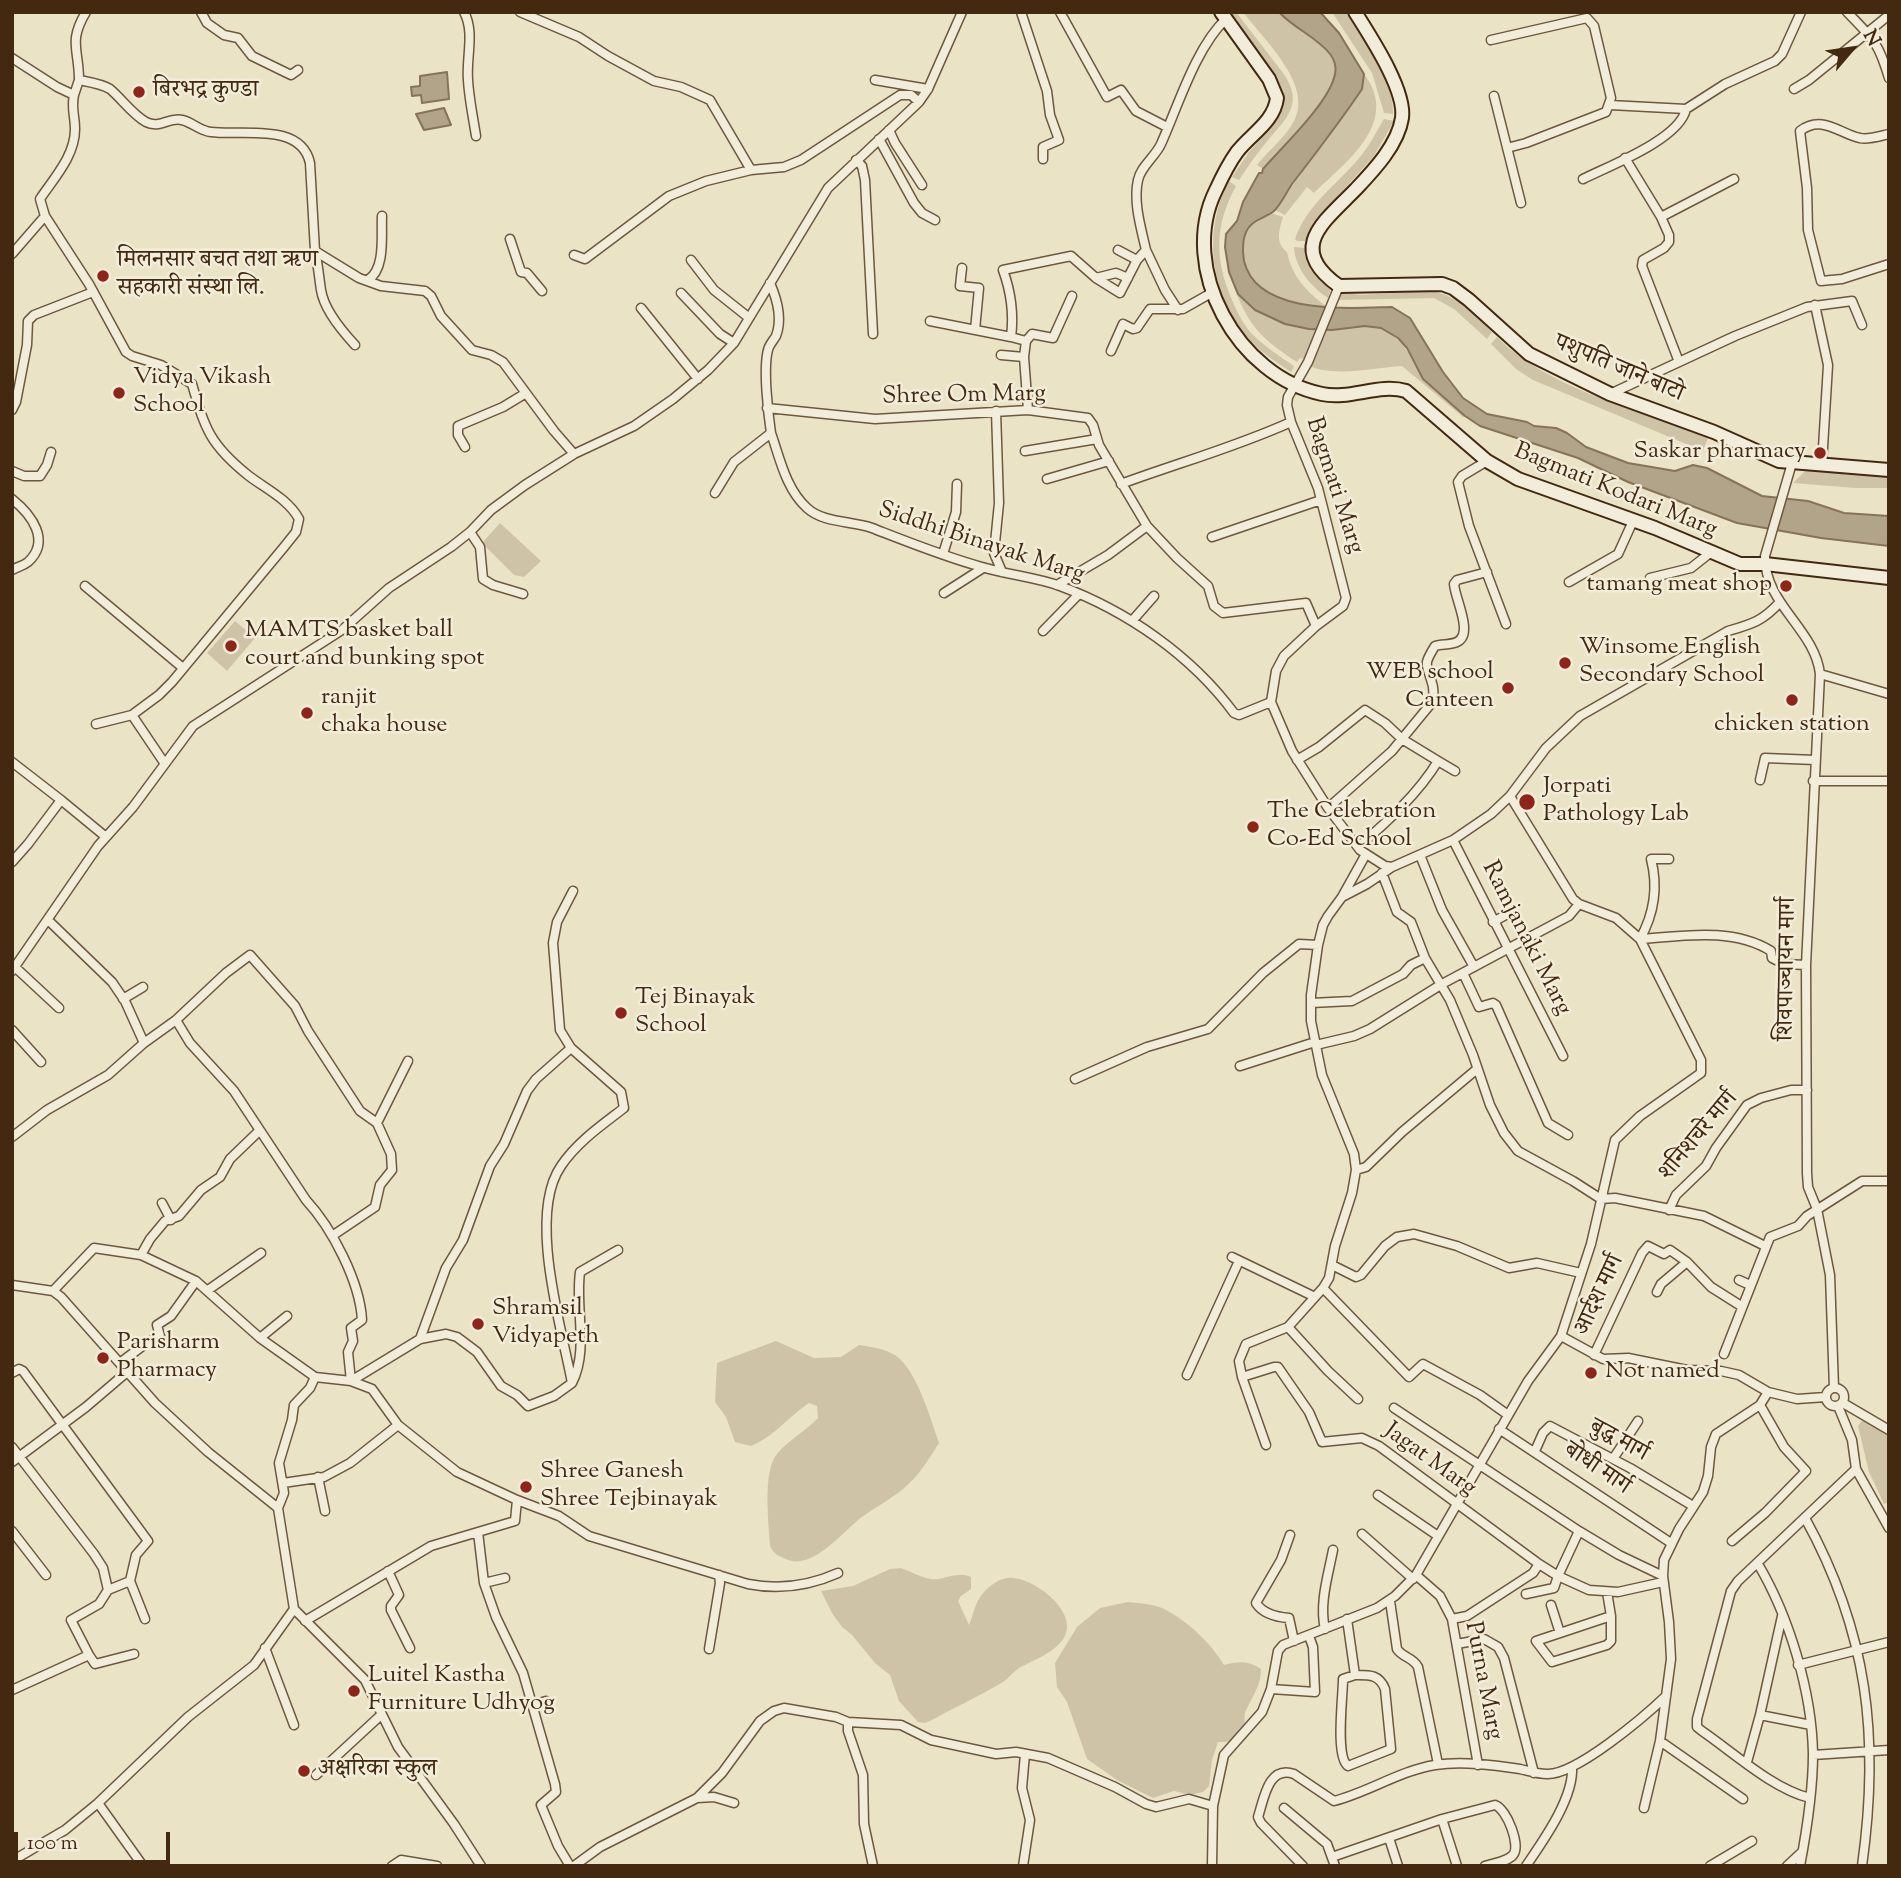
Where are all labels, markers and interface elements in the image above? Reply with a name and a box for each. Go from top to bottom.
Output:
north arrow [1817,14,1887,84]
text: N [1855,25,1886,52]
place label: बिरभद्र कुण्डा [153,78,258,106]
marker: बिरभद्र कुण्डा [131,84,147,100]
place label: मिलनसार बचत तथा ऋण सहकारी संस्था लि. [117,248,318,304]
marker: मिलनसार बचत तथा ऋण सहकारी संस्था लि. [95,268,111,284]
street label: पशुपति जाने बाटो [1549,330,1687,410]
place label: Vidya Vikash School [133,365,272,421]
street label: Shree Om Marg [882,381,1046,413]
marker: Vidya Vikash School [111,385,127,401]
street label: Bagmati Marg [1297,414,1369,558]
street label: Bagmati Kodari Marg [1509,438,1721,546]
place label: Saskar pharmacy [1634,439,1806,467]
marker: Saskar pharmacy [1812,445,1828,461]
street label: Siddhi Binayak Marg [874,497,1088,591]
place label: tamang meat shop [1587,572,1772,600]
marker: tamang meat shop [1778,578,1794,594]
place label: MAMTS basket ball court and bunking spot [245,618,485,674]
place label: Winsome English Secondary School [1579,635,1764,691]
marker: MAMTS basket ball court and bunking spot [223,638,239,654]
marker: Winsome English Secondary School [1557,655,1573,671]
place label: WEB school Canteen [1366,660,1494,716]
marker: WEB school Canteen [1500,680,1516,696]
place label: ranjit chaka house [321,685,448,741]
marker: chicken station [1784,692,1800,708]
marker: ranjit chaka house [299,705,315,721]
place label: chicken station [1714,712,1870,740]
place label: Jorpati Pathology Lab [1543,774,1689,830]
marker: Jorpati Pathology Lab [1517,792,1537,812]
place label: The Celebration Co-Ed School [1267,799,1436,855]
marker: The Celebration Co-Ed School [1245,819,1261,835]
street label: Ramjanaki Marg [1474,857,1576,1021]
street label: शिवपाञ्चायन मार्ग [1773,897,1805,1041]
place label: Tej Binayak School [635,985,756,1041]
marker: Tej Binayak School [613,1005,629,1021]
street label: शनिशचरे मार्ग [1654,1086,1746,1188]
street label: आर्दश मार्ग [1570,1251,1632,1341]
place label: Shramsil Vidyapeth [492,1296,599,1352]
marker: Shramsil Vidyapeth [470,1316,486,1332]
place label: Parisharm Pharmacy [117,1330,220,1386]
marker: Parisharm Pharmacy [95,1350,111,1366]
place label: Not named [1605,1359,1720,1387]
marker: Not named [1583,1365,1599,1381]
street label: बुद्ध मार्ग [1583,1414,1653,1470]
street label: Jagat Marg [1377,1418,1481,1504]
street label: बोधी मार्ग [1557,1437,1635,1503]
place label: Shree Ganesh Shree Tejbinayak [540,1459,718,1515]
marker: Shree Ganesh Shree Tejbinayak [518,1479,534,1495]
street label: Purna Marg [1456,1619,1508,1743]
place label: Luitel Kastha Furniture Udhyog [368,1663,555,1719]
marker: Luitel Kastha Furniture Udhyog [346,1683,362,1699]
place label: अक्षरिका स्कुल [318,1757,437,1785]
marker: अक्षरिका स्कुल [296,1763,312,1779]
scale bar [18,1818,173,1862]
text: 100 m [27,1829,78,1859]

